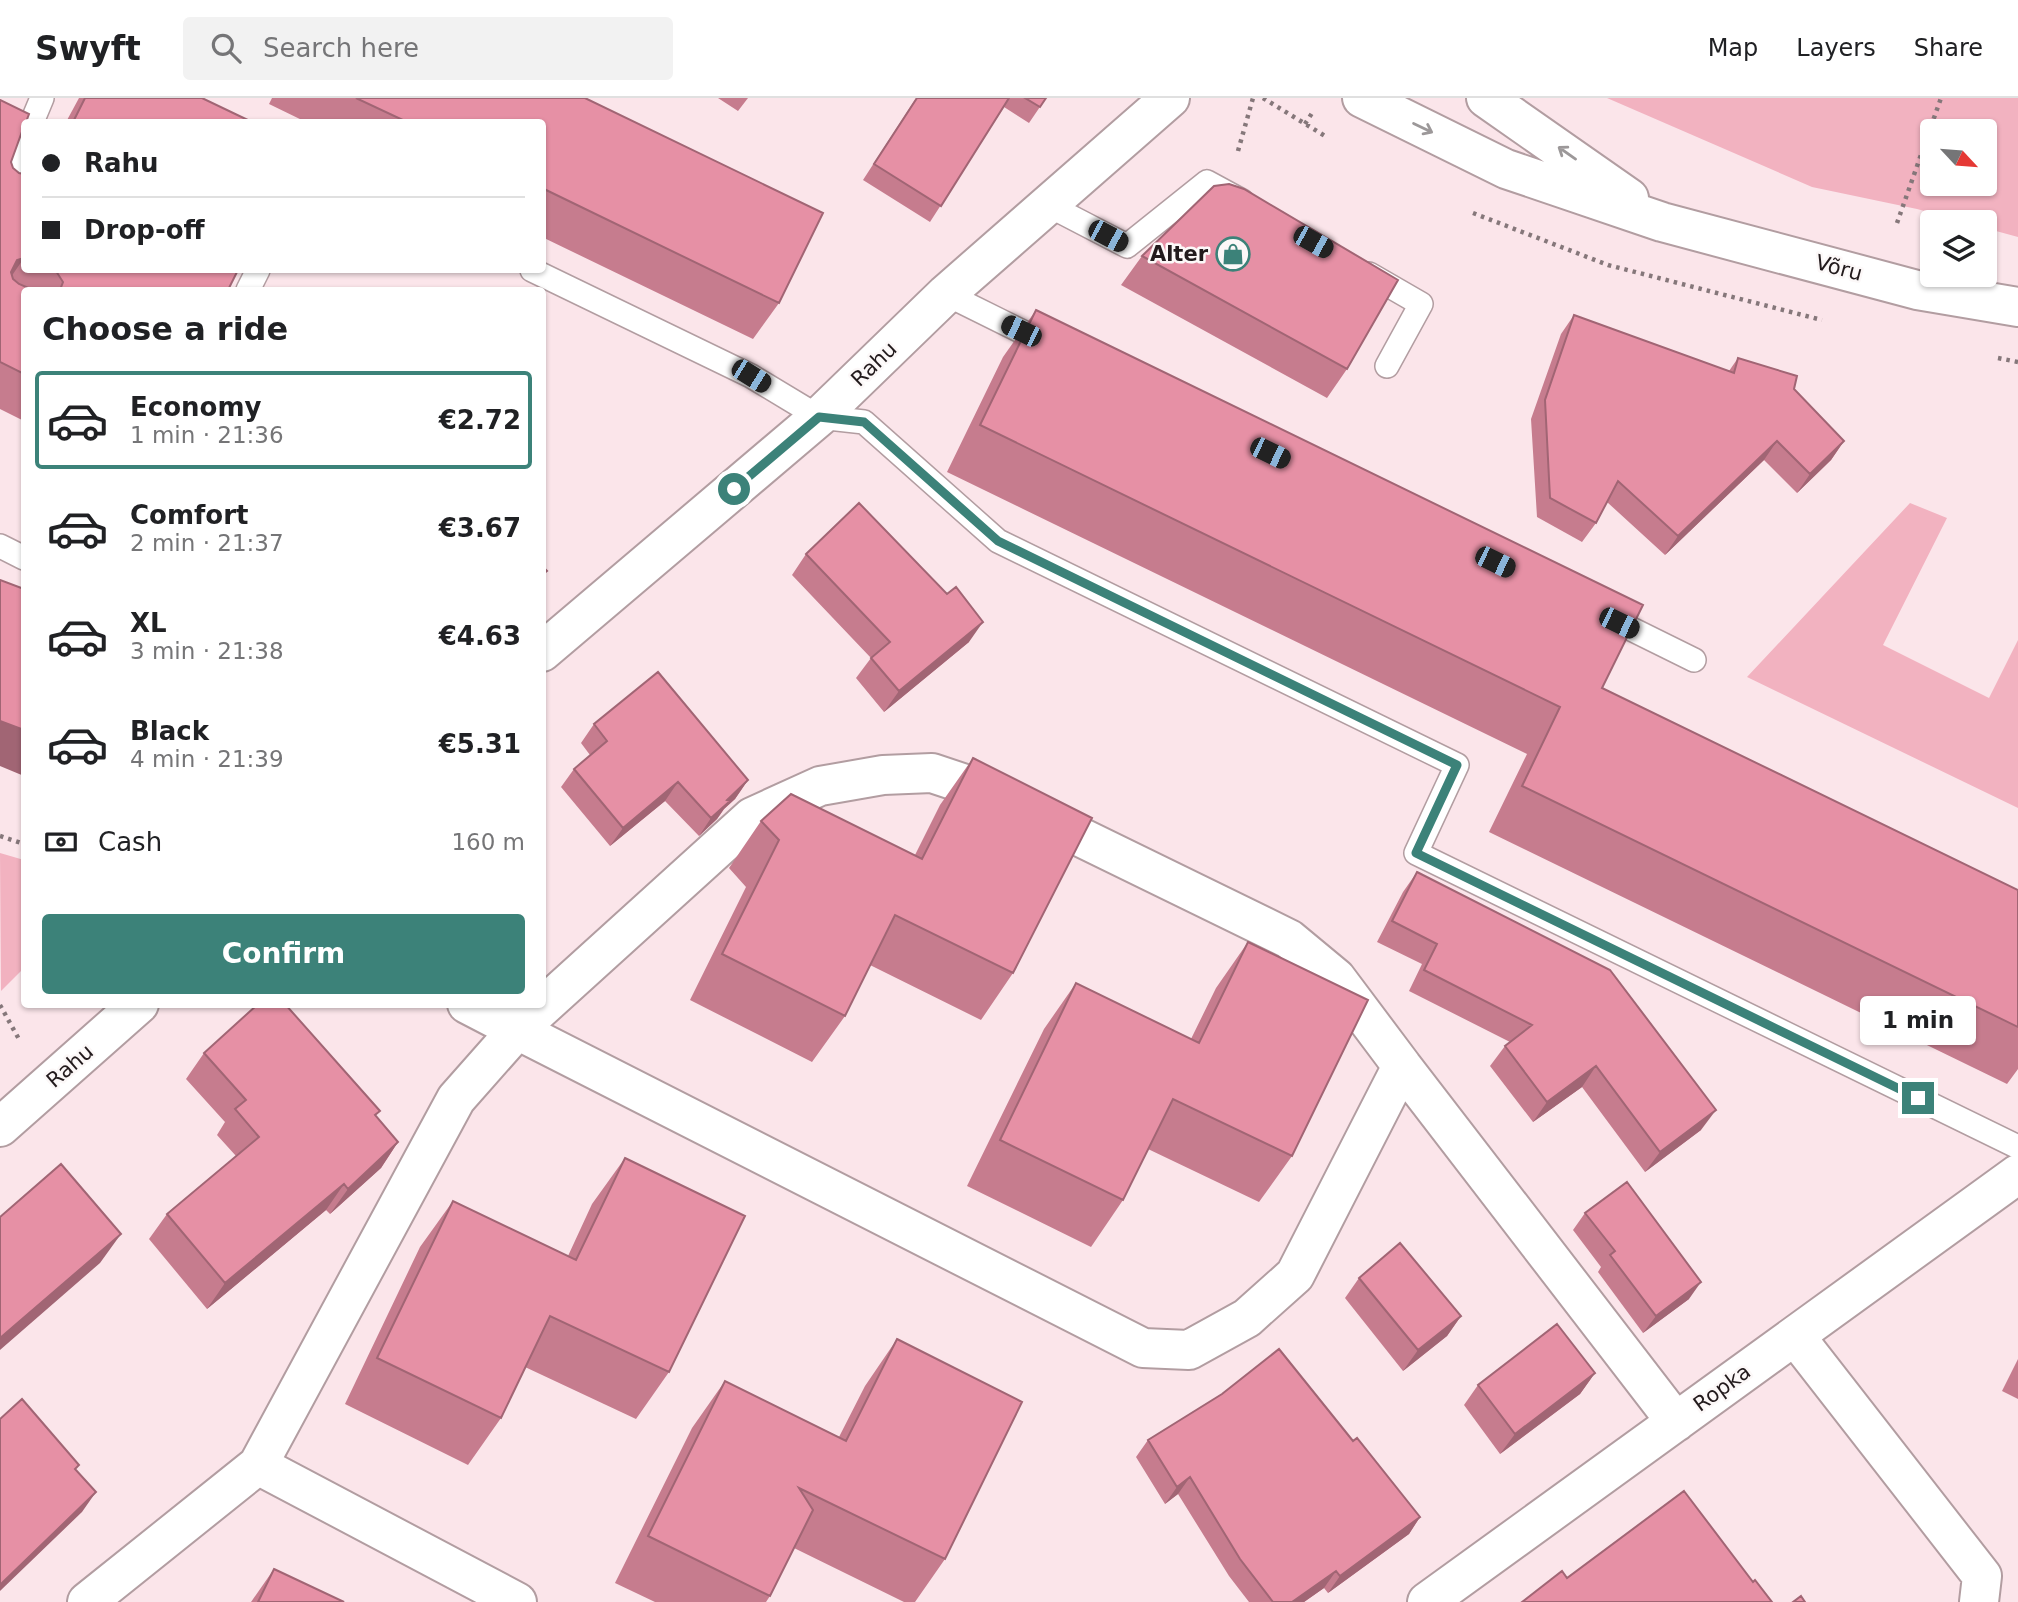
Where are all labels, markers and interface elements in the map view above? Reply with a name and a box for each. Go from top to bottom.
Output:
search box [183,17,673,80]
text: Swyft [35,29,141,68]
icon: search [207,29,245,67]
text: Search here [263,33,419,63]
text: Map [1708,34,1758,62]
text: Layers [1796,34,1876,62]
text: Share [1914,34,1983,62]
north arrow [1920,119,1997,196]
map controls [1920,119,1997,287]
one-way arrow [1412,122,1433,135]
one-way arrow [1558,146,1577,160]
text: Rahu [84,148,159,178]
button: layers [1920,210,1997,287]
text: Drop-off [84,215,205,245]
car [1085,217,1132,255]
car [1290,223,1337,261]
shop icon: Alter [1214,235,1252,273]
place label: Alter [1150,242,1209,266]
street label: Võru [1813,250,1865,286]
text: Choose a ride [42,310,288,348]
car [998,312,1045,350]
street label: Rahu [846,337,902,391]
car [728,356,775,396]
icon: car [46,389,109,452]
text: Economy [130,392,261,422]
text: €2.72 [439,405,521,435]
text: 1 min · 21:36 [130,422,284,448]
car [1247,434,1294,472]
route start [718,473,750,505]
icon: car [46,497,109,560]
text: Comfort [130,500,248,530]
text: €3.67 [439,513,521,543]
text: 2 min · 21:37 [130,530,284,556]
car [1472,543,1519,581]
car [1596,604,1643,642]
icon: car [46,605,109,668]
text: XL [130,608,167,638]
text: €4.63 [439,621,521,651]
text: 3 min · 21:38 [130,638,284,664]
icon: car [46,713,109,776]
text: Black [130,716,209,746]
text: €5.31 [439,729,521,759]
text: 4 min · 21:39 [130,746,284,772]
icon: cash [42,823,80,861]
text: Cash [98,827,162,857]
text: 160 m [451,829,525,855]
button: Confirm [42,914,525,994]
callout: 1 min [1860,996,1976,1046]
text: 1 min [1882,1007,1954,1033]
street label: Rahu [42,1039,98,1093]
route end [1902,1082,1934,1114]
street label: Ropka [1689,1359,1755,1417]

